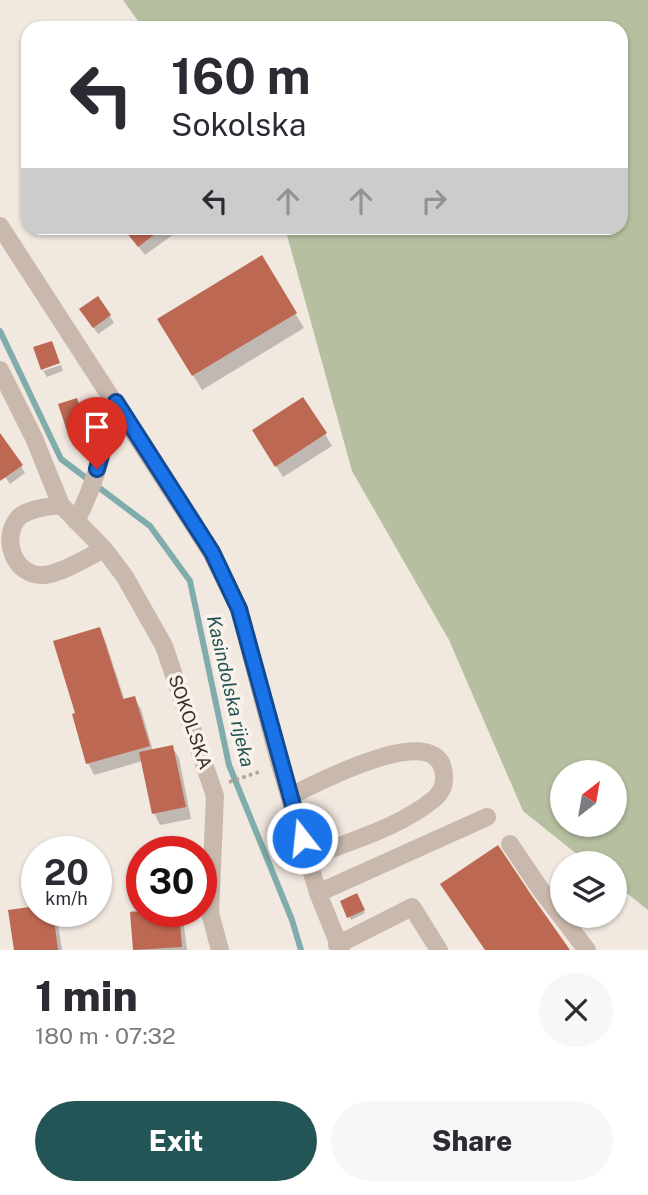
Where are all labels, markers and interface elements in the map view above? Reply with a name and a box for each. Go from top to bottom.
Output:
text: 160 m [171,47,311,105]
icon: left [56,49,147,140]
text: Sokolska [171,106,307,143]
icon: left [196,182,234,220]
icon: ahead [269,182,307,220]
icon: ahead [342,182,380,220]
icon: right [415,182,453,220]
pin [67,397,127,469]
icon: arrive [78,408,116,446]
water label: Kasindolska rijeka [203,613,259,769]
street label: SOKOLSKA [165,672,217,772]
north arrow [550,760,626,836]
map controls [550,760,627,928]
position arrow [265,801,339,875]
speed limit sign: 30 [126,836,217,927]
button: layers [550,851,627,928]
text: 20 [44,852,89,893]
text: km/h [45,888,88,909]
text: 1 min [35,971,138,1020]
button: close [539,973,613,1047]
text: 180 m · 07:32 [35,1022,176,1049]
button: Exit [35,1101,317,1181]
button: Share [331,1101,613,1181]

